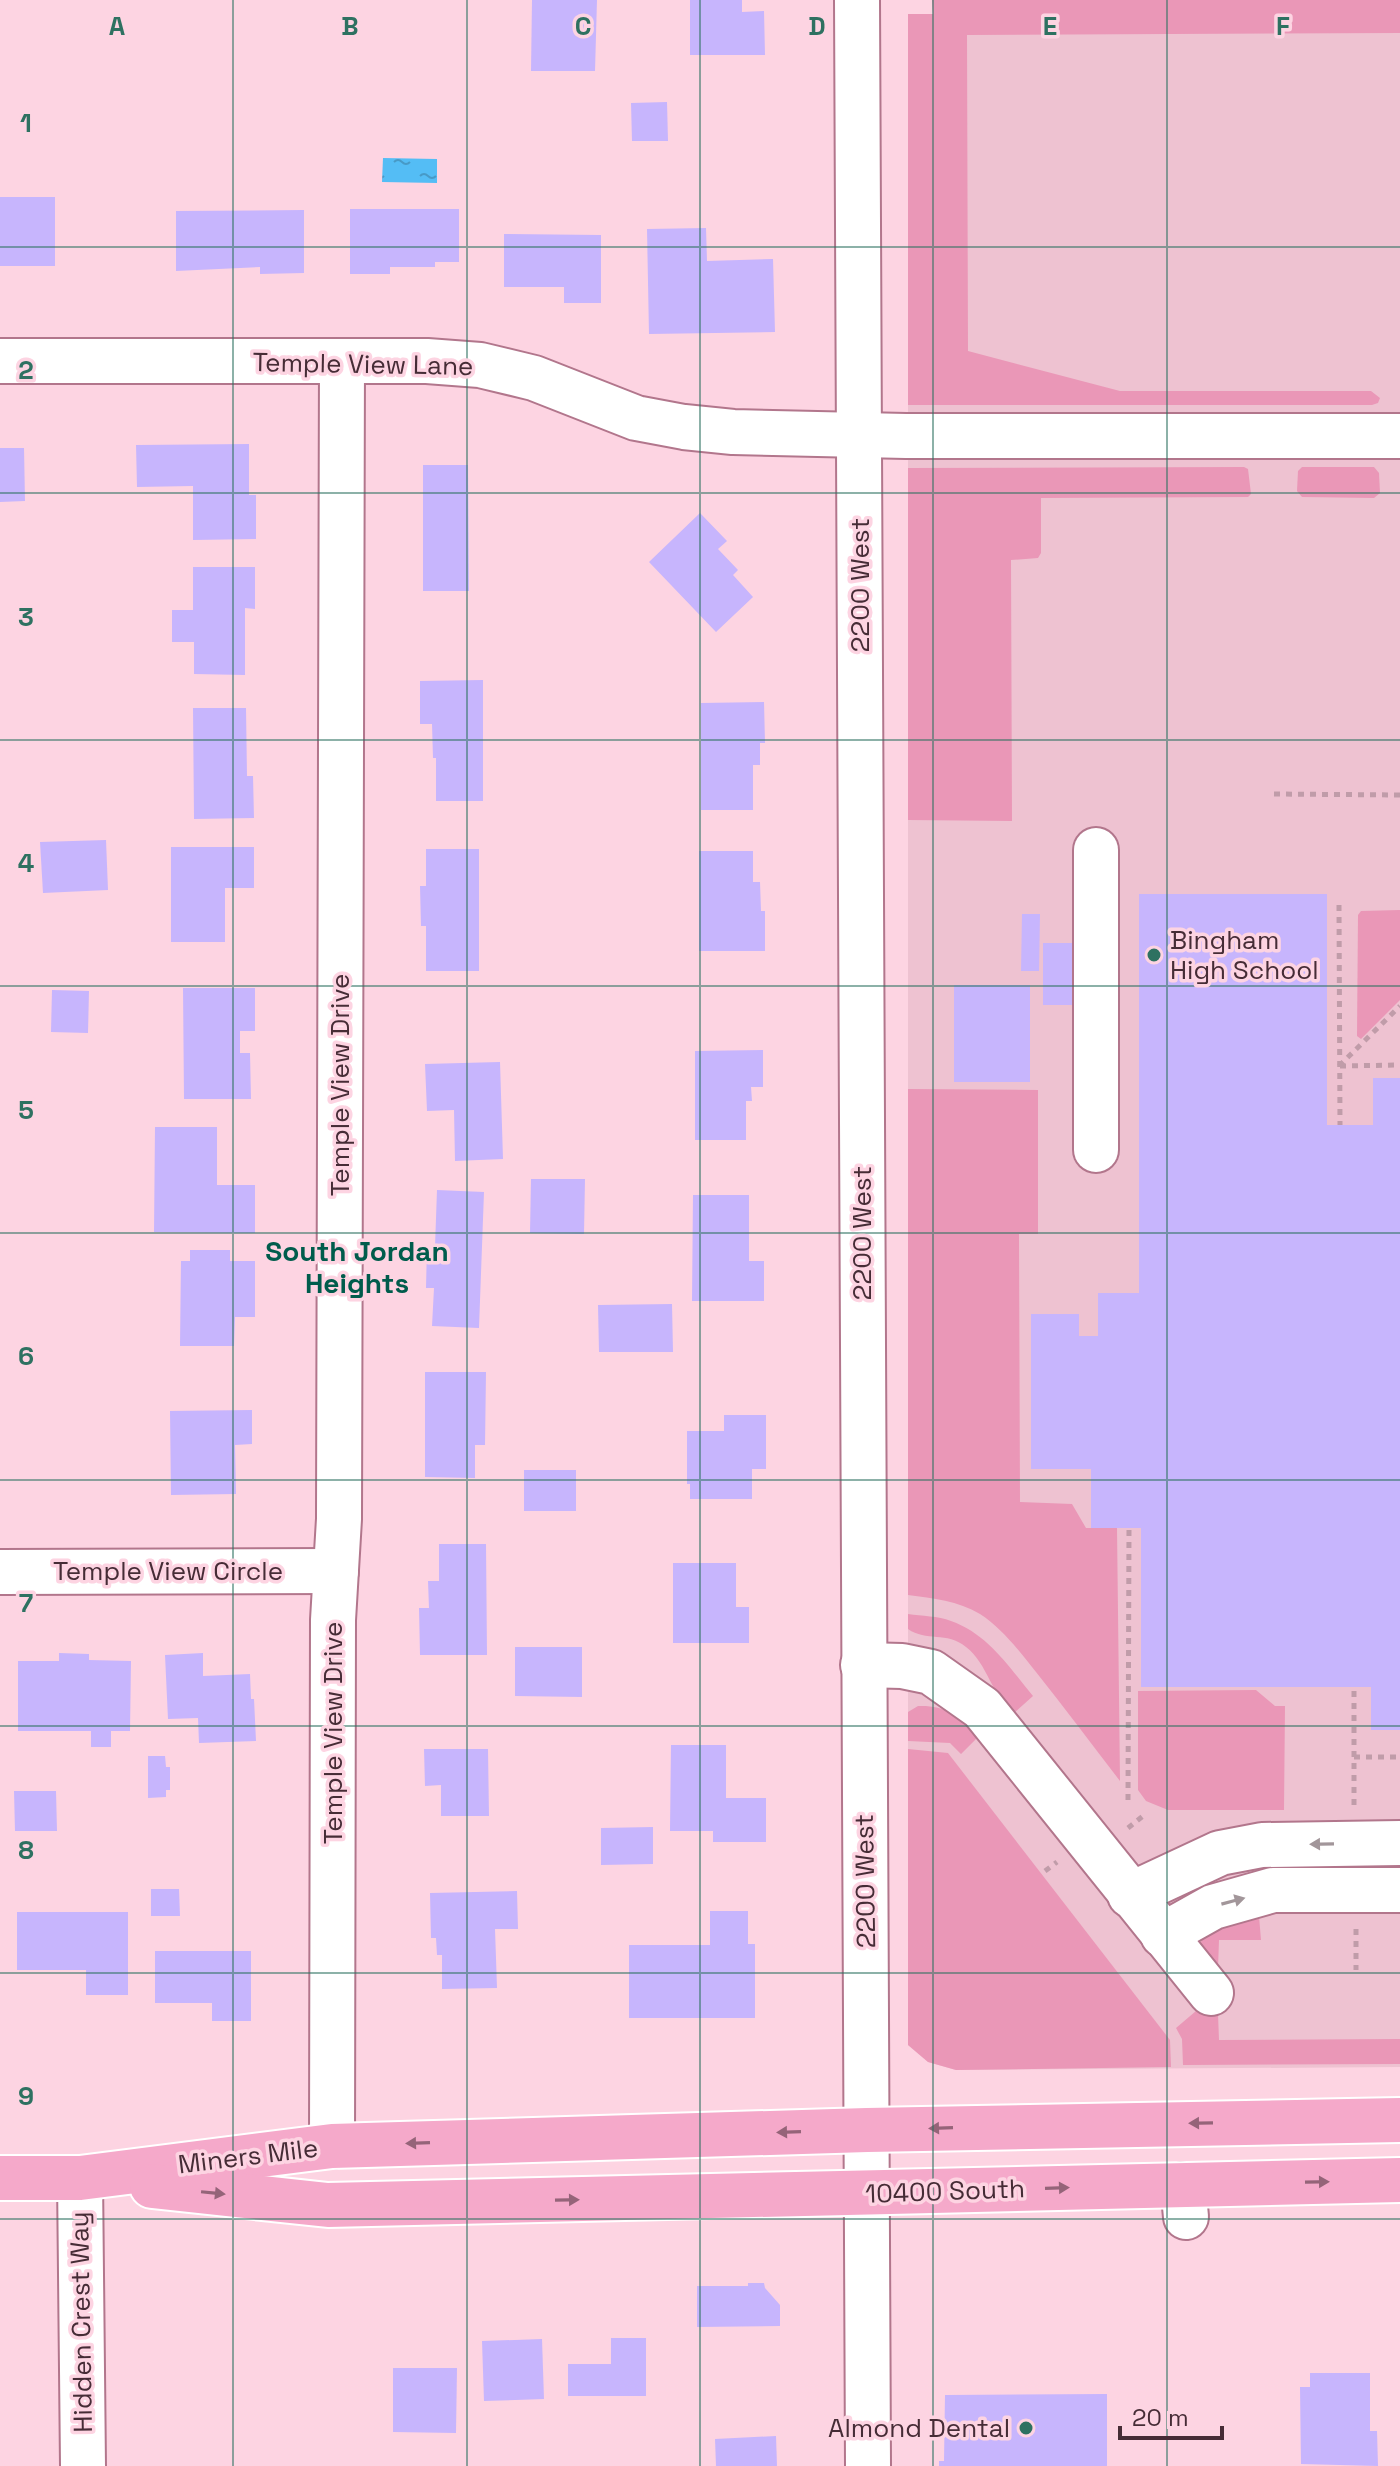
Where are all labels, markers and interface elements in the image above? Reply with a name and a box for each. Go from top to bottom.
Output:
text: A [109,9,126,43]
text: B [341,9,359,43]
text: C [575,9,591,43]
text: D [808,9,826,43]
text: E [1043,9,1057,43]
text: F [1276,9,1290,43]
text: 1 [20,106,32,140]
street label: Temple View Lane [252,345,474,383]
text: 2 [18,353,34,387]
street label: 2200 West [843,518,877,652]
text: 3 [18,600,34,634]
text: 4 [18,846,34,880]
place label: Bingham High School [1170,923,1319,987]
marker: Bingham High School [1145,946,1163,964]
street label: Temple View Drive [323,974,357,1196]
text: 5 [18,1093,34,1127]
street label: 2200 West [845,1166,879,1300]
district label: South Jordan Heights [265,1233,449,1301]
text: 6 [18,1339,34,1373]
street label: Temple View Circle [53,1554,283,1588]
text: 7 [19,1586,33,1620]
street label: Temple View Drive [316,1622,350,1844]
street label: 2200 West [847,1814,883,1948]
text: 8 [18,1833,34,1867]
one-way arrow [1309,1838,1334,1850]
one-way arrow [1220,1895,1245,1907]
text: 9 [18,2079,34,2113]
one-way arrow [1188,2117,1213,2129]
one-way arrow [928,2122,953,2135]
one-way arrow [776,2126,801,2139]
street label: Miners Mile [176,2131,320,2181]
one-way arrow [405,2137,430,2150]
street label: 10400 South [865,2171,1025,2211]
one-way arrow [1305,2175,1330,2188]
one-way arrow [1045,2182,1070,2194]
one-way arrow [201,2186,226,2199]
one-way arrow [555,2193,580,2206]
street label: Hidden Crest Way [62,2211,100,2433]
scale bar [1120,2390,1222,2440]
text: 20 m [1132,2402,1189,2433]
place label: Almond Dental [828,2411,1010,2445]
marker: Almond Dental [1017,2419,1035,2437]

